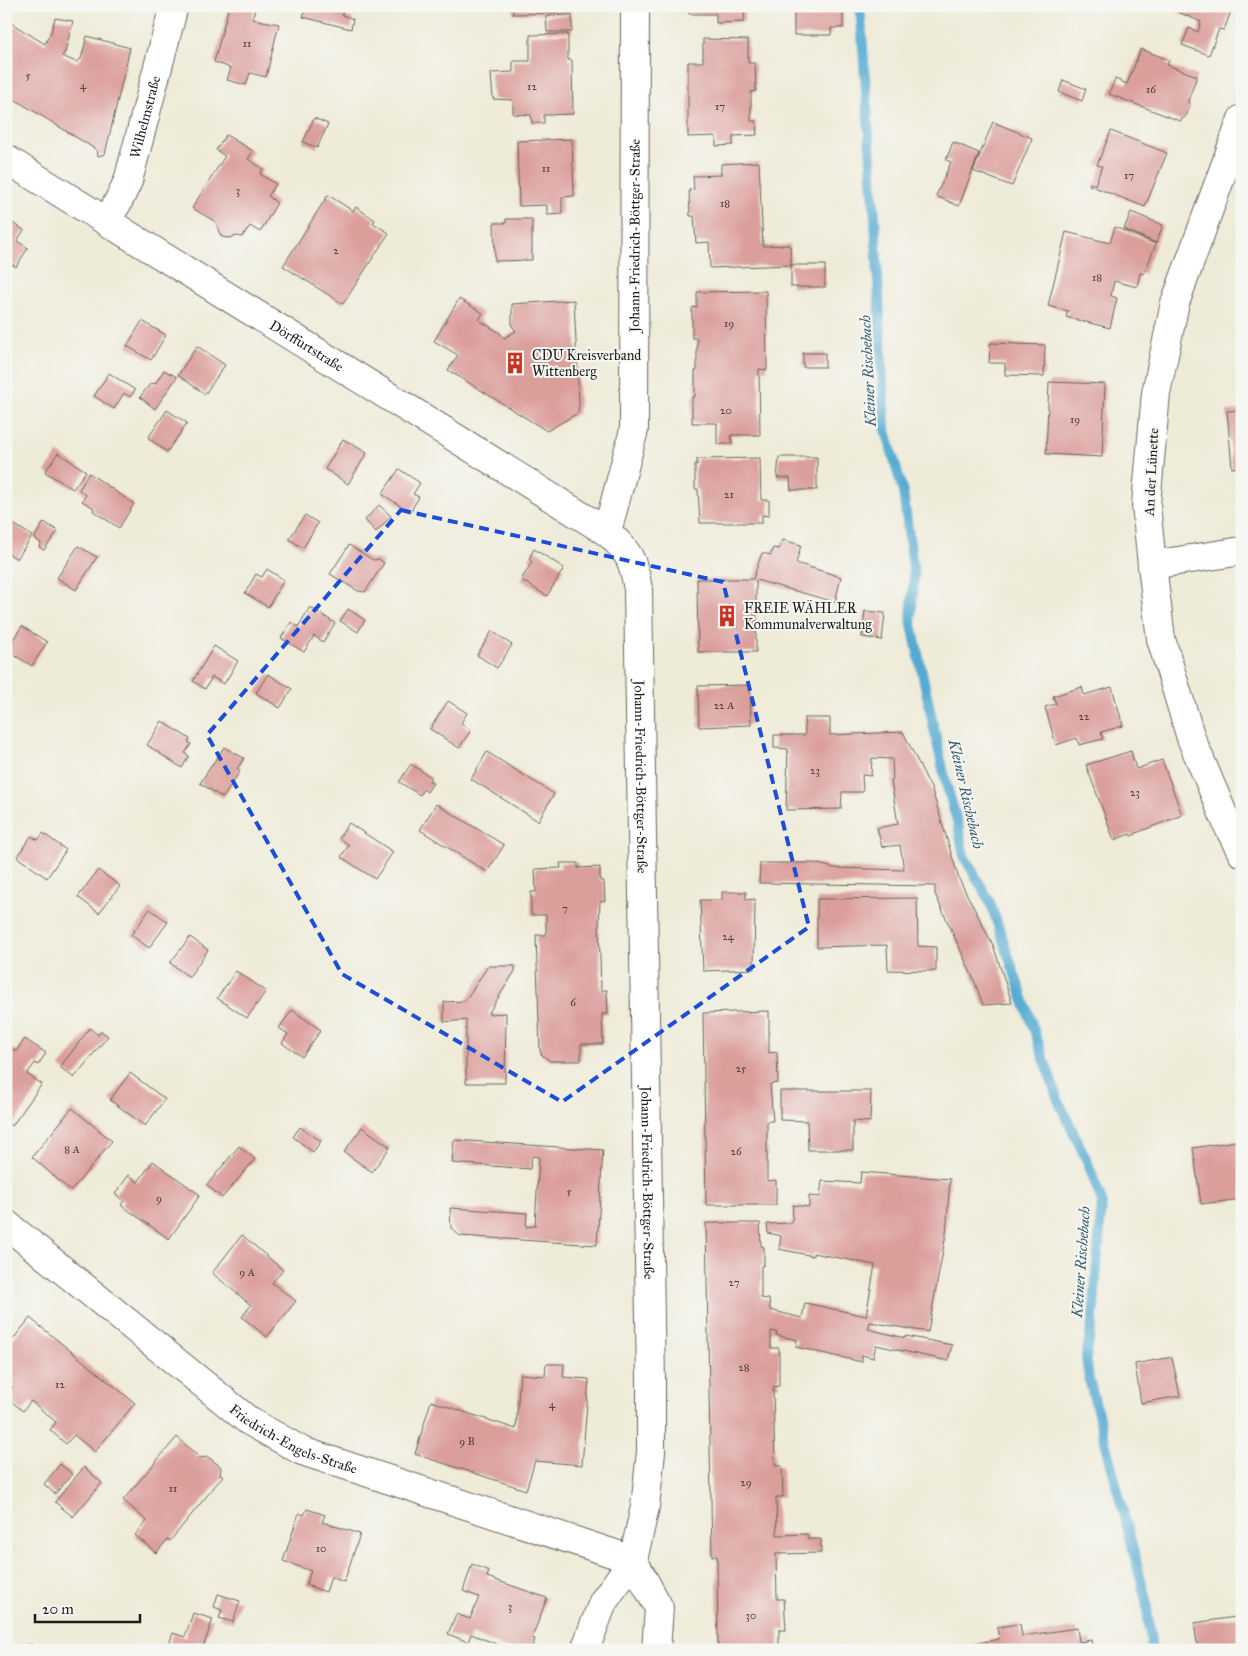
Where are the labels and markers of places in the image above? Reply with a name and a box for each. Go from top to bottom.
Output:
place label: CDU Kreisverband Wittenberg [532,347,641,380]
building icon: CDU Kreisverband Wittenberg [502,350,528,376]
place label: FREIE WÄHLER Kommunalverwaltung [744,599,872,633]
building icon: FREIE WÄHLER Kommunalverwaltung [714,603,740,629]

